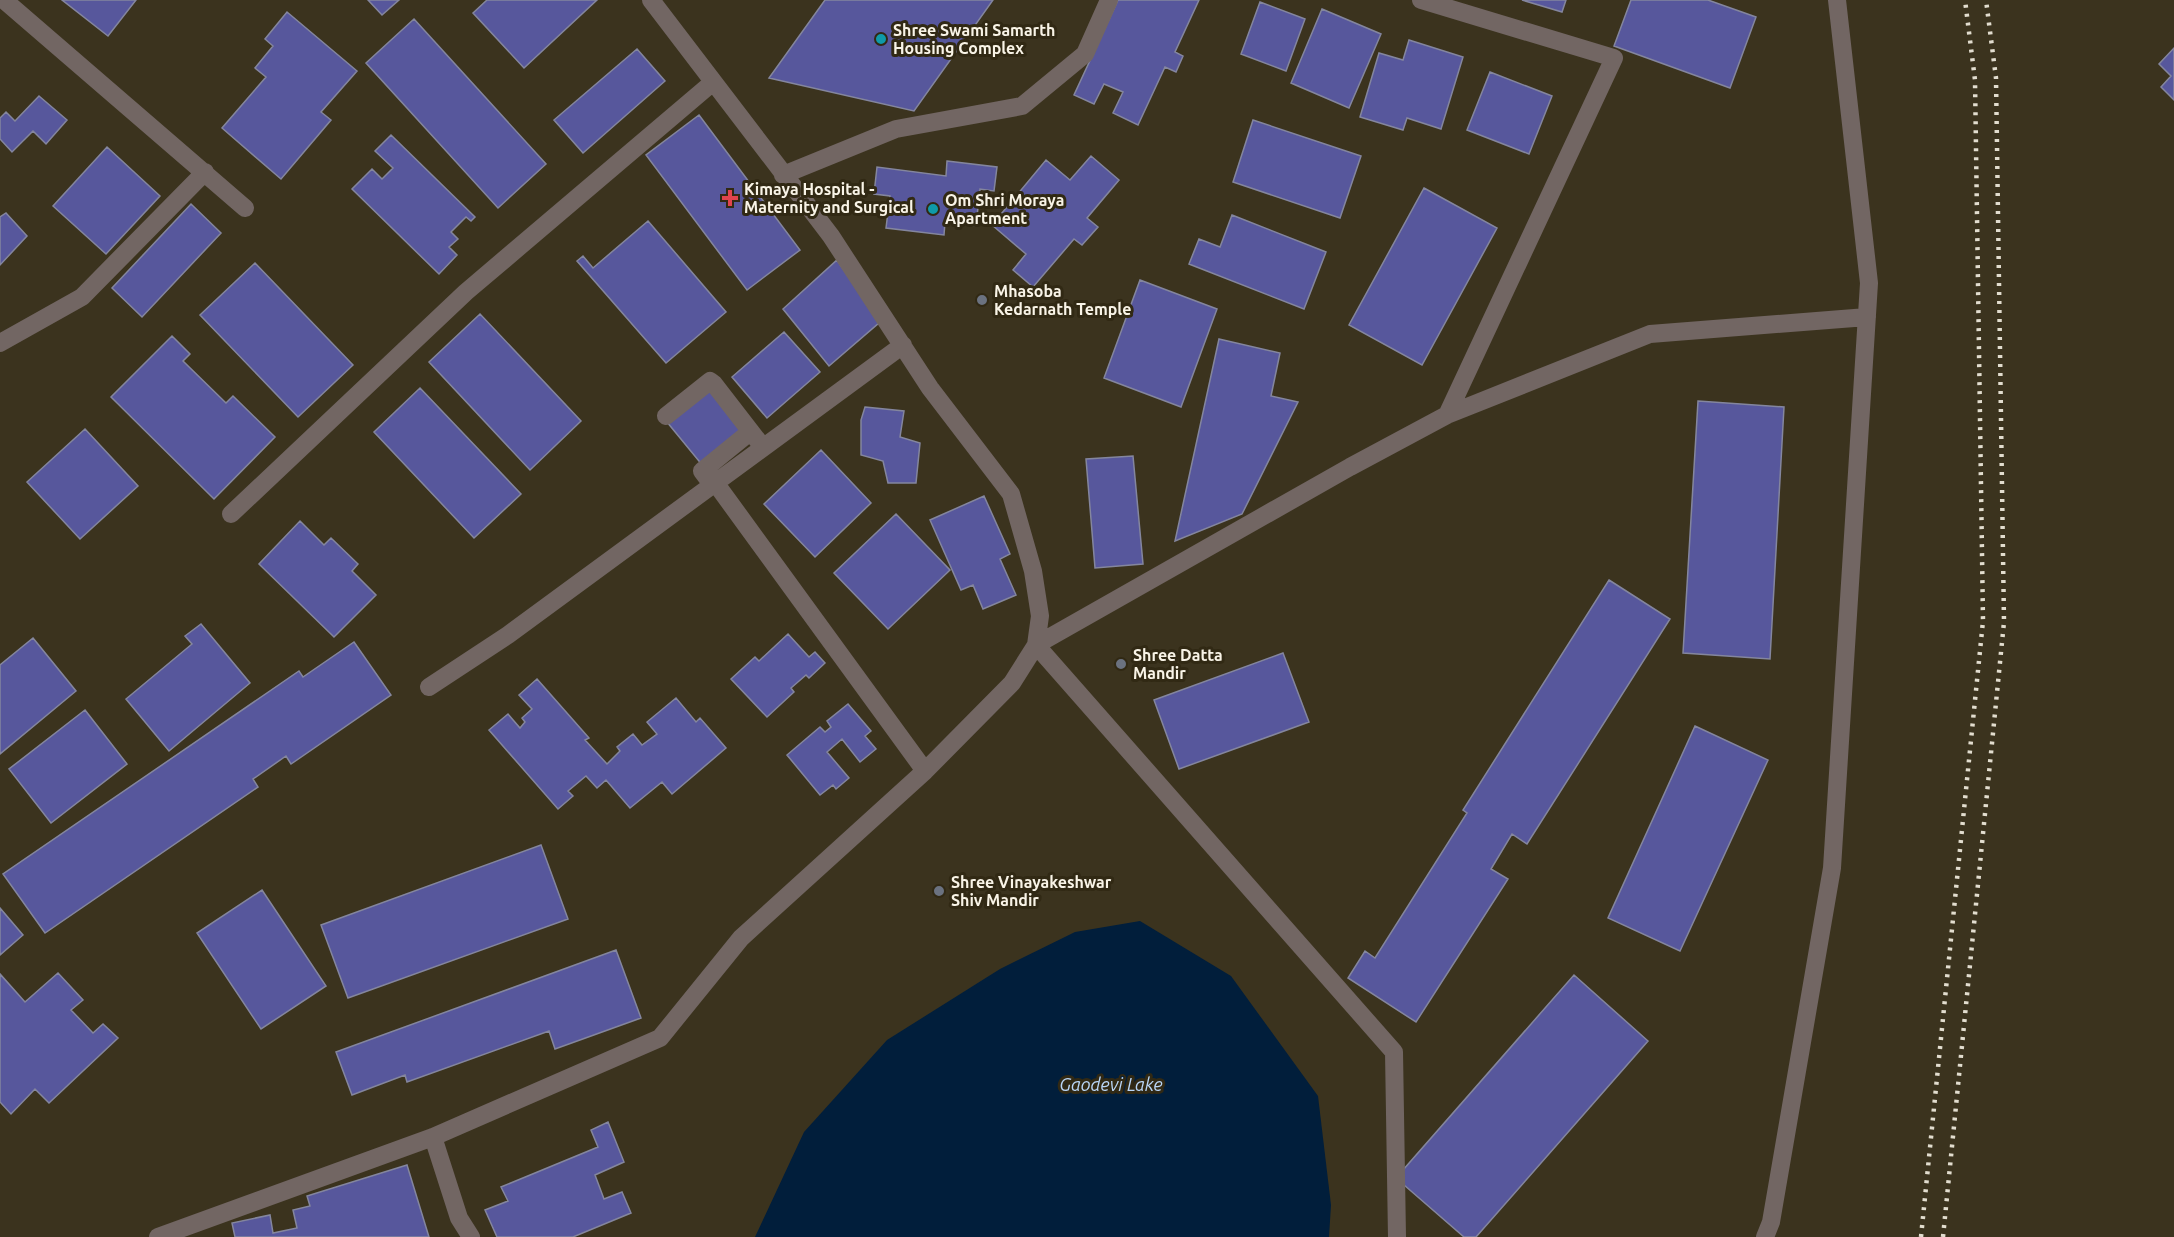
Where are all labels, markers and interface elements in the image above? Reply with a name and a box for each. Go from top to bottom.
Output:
place label: Shree Swami Samarth Housing Complex [893,21,1055,57]
marker: Shree Swami Samarth Housing Complex [874,32,888,46]
place label: Kimaya Hospital - Maternity and Surgical [744,180,914,216]
marker: Kimaya Hospital - Maternity and Surgical [721,189,739,207]
place label: Om Shri Moraya Apartment [945,191,1064,227]
marker: Om Shri Moraya Apartment [926,202,940,216]
place label: Mhasoba Kedarnath Temple [994,282,1131,318]
marker: Mhasoba Kedarnath Temple [975,293,989,307]
place label: Shree Datta Mandir [1133,646,1223,682]
marker: Shree Datta Mandir [1114,657,1128,671]
place label: Shree Vinayakeshwar Shiv Mandir [951,873,1112,909]
marker: Shree Vinayakeshwar Shiv Mandir [932,884,946,898]
water label: Gaodevi Lake [1059,1074,1163,1094]

